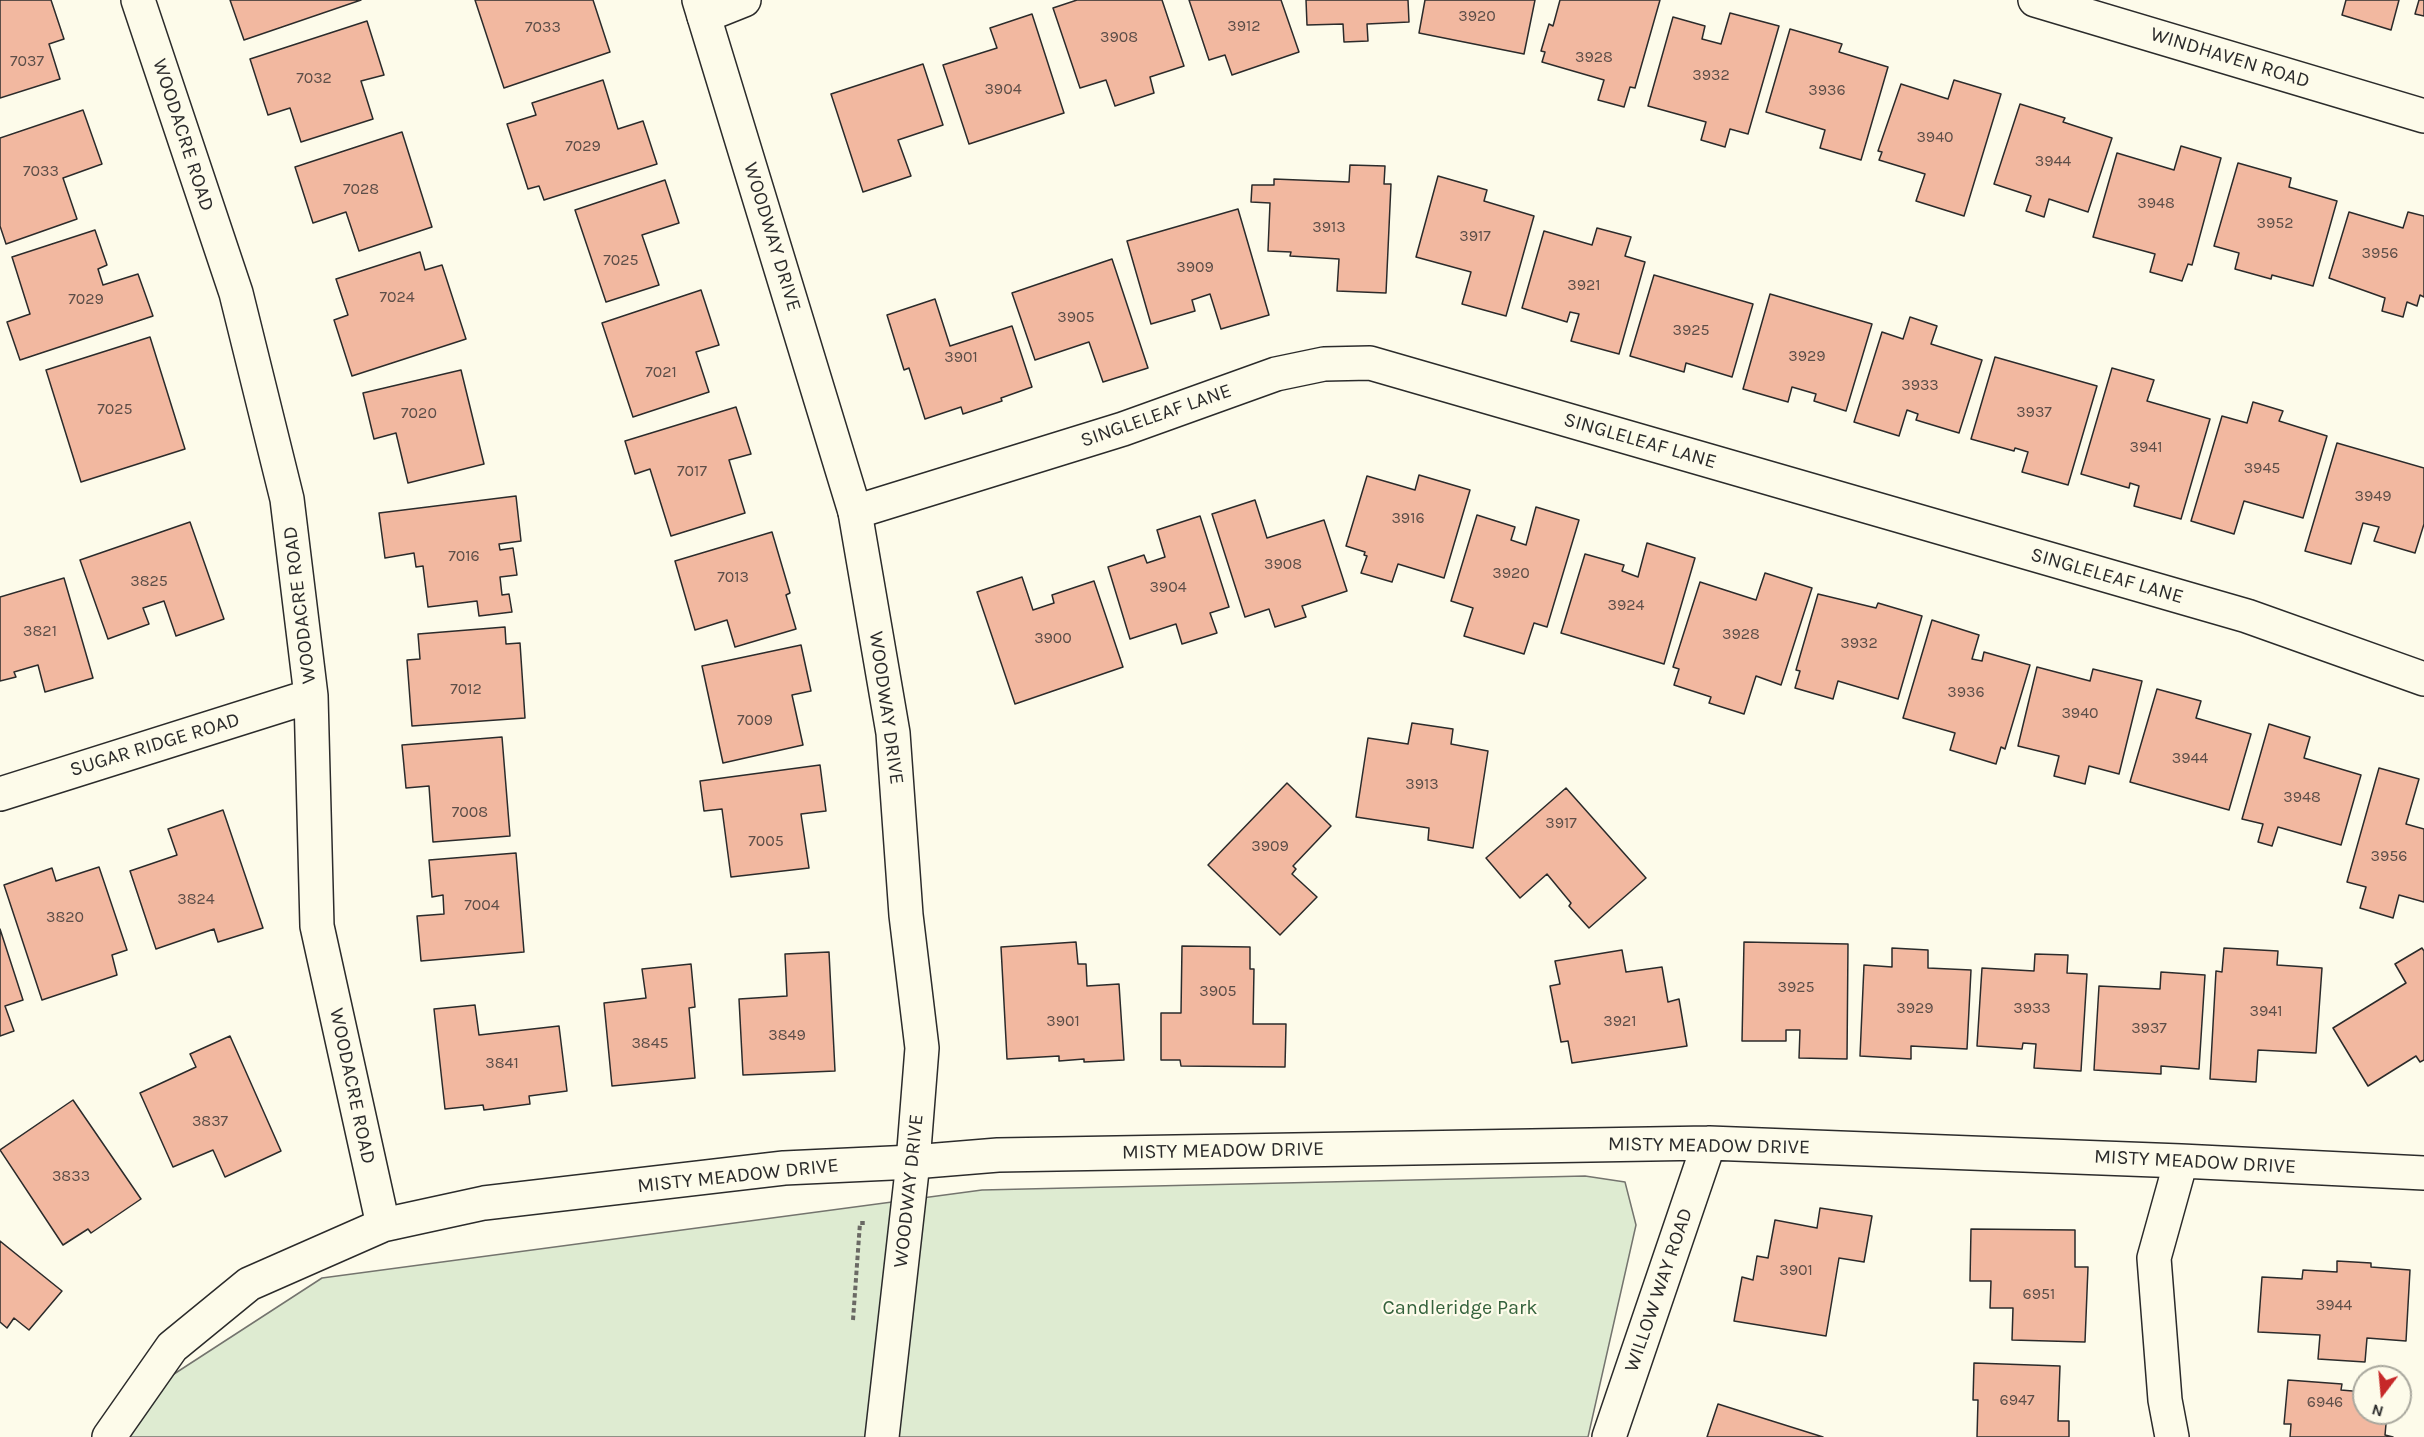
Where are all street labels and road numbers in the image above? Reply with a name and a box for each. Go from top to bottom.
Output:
street label: WINDHAVEN ROAD [2147,22,2313,94]
street label: WOODACRE ROAD [147,56,219,214]
street label: WOODWAY DRIVE [738,160,806,314]
street label: SINGLELEAF LANE [1077,379,1235,453]
street label: SINGLELEAF LANE [1561,408,1719,474]
street label: WOODACRE ROAD [278,525,322,685]
street label: SINGLELEAF LANE [2028,543,2186,609]
street label: WOODWAY DRIVE [863,630,909,786]
street label: SUGAR RIDGE ROAD [67,708,243,782]
street label: WOODACRE ROAD [324,1006,380,1166]
street label: WOODWAY DRIVE [889,1113,929,1269]
street label: MISTY MEADOW DRIVE [1608,1132,1810,1160]
street label: MISTY MEADOW DRIVE [1122,1137,1324,1165]
street label: MISTY MEADOW DRIVE [2093,1145,2297,1179]
street label: MISTY MEADOW DRIVE [636,1153,840,1199]
street label: WILLOW WAY ROAD [1620,1205,1698,1375]

